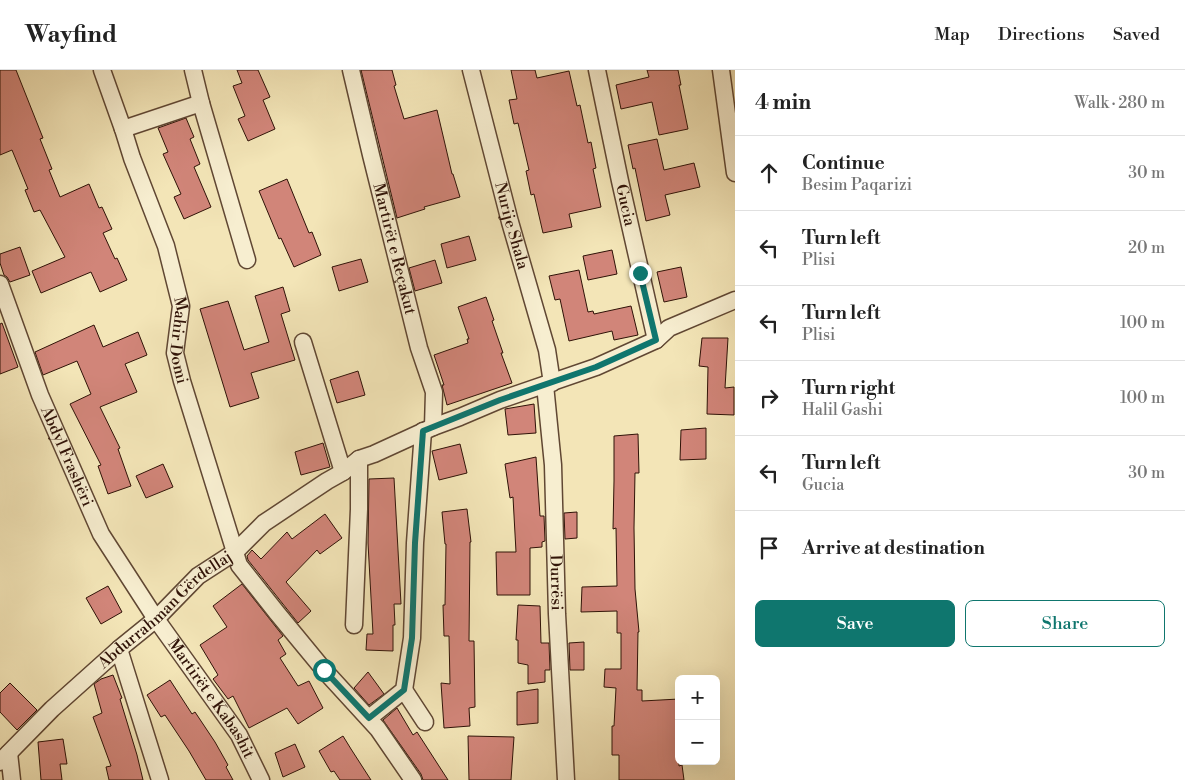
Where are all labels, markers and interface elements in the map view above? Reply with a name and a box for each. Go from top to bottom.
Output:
text: Wayfind [25,20,117,50]
text: Map [934,23,970,46]
text: Directions [998,23,1085,46]
text: Saved [1113,23,1160,46]
text: 4 min [755,90,811,116]
text: Walk · 280 m [1074,93,1165,113]
text: Continue [802,151,885,175]
icon: ahead [755,159,783,187]
text: 30 m [1128,163,1165,183]
text: Besim Paqarizi [802,175,912,195]
street label: Nurije Shala [490,180,533,273]
street label: Martirët e Reçakut [368,181,420,317]
street label: Gucia [611,182,640,229]
text: Turn left [802,226,881,250]
icon: left [755,234,783,262]
text: 20 m [1128,238,1165,258]
text: Plisi [802,250,835,270]
route end [629,262,652,285]
street label: Mahir Domi [165,295,192,386]
text: Turn left [802,301,881,325]
icon: left [755,309,783,337]
text: 100 m [1120,313,1165,333]
text: Plisi [802,325,835,345]
text: Turn right [802,376,895,400]
icon: right [755,384,783,412]
text: 100 m [1120,388,1165,408]
text: Halil Gashi [802,400,883,420]
street label: Abdyl Frashëri [36,402,98,510]
text: Turn left [802,451,881,475]
icon: left [755,459,783,487]
text: 30 m [1128,463,1165,483]
text: Gucia [802,475,844,495]
icon: arrive [755,534,783,562]
text: Arrive at destination [802,536,985,560]
street label: Abdurrahman Gërdellaj [93,547,236,674]
street label: Durrësi [545,554,567,611]
button: Save [755,600,955,647]
button: Share [965,600,1165,647]
street label: Martirët e Kabashit [163,635,259,762]
route start [313,659,336,682]
map controls [675,675,720,765]
button: + [675,675,720,720]
button: − [675,720,720,765]

